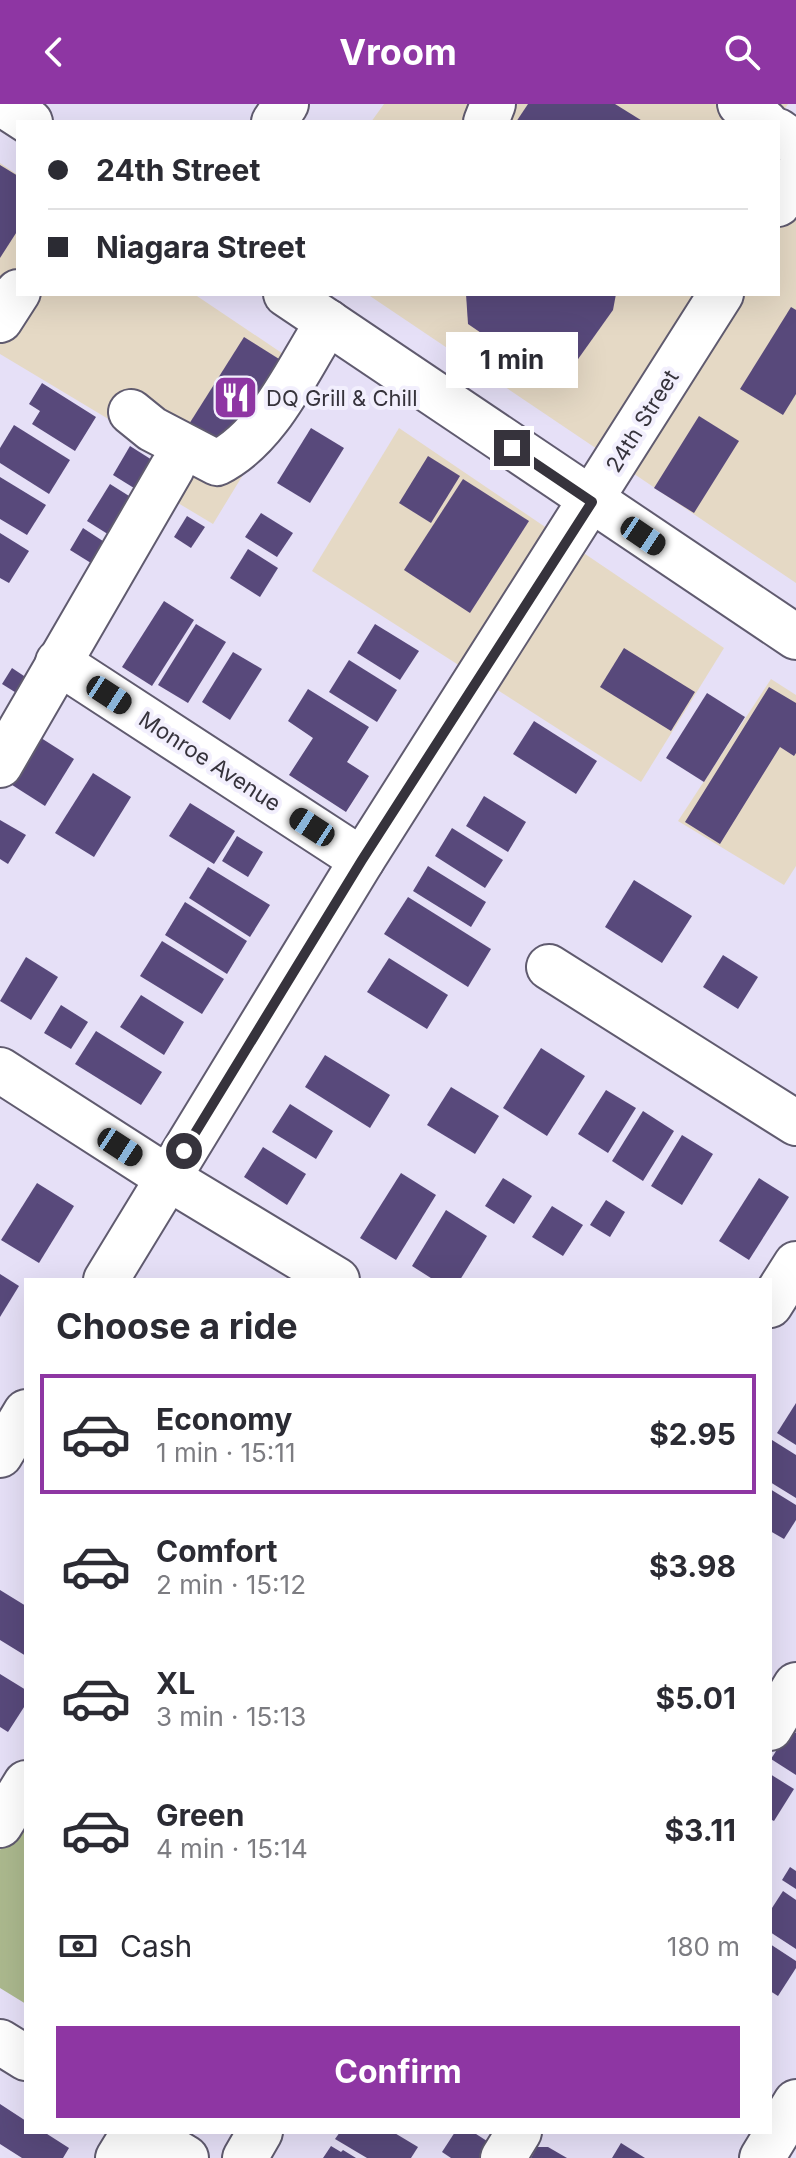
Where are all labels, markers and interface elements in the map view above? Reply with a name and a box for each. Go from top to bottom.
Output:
icon: back [32,30,76,74]
text: Vroom [339,30,457,74]
icon: search [720,30,764,74]
text: 24th Street [96,152,260,188]
text: Niagara Street [96,229,306,265]
callout: 1 min [446,332,578,388]
text: 1 min [480,344,544,375]
street label: 24th Street [600,365,684,477]
restaurant icon: DQ Grill & Chill [211,374,259,422]
place label: DQ Grill & Chill [266,385,418,411]
route end [494,430,530,466]
car [616,513,670,559]
car [82,672,136,718]
street label: Monroe Avenue [134,706,286,816]
car [285,804,339,850]
car [93,1124,147,1170]
route start [166,1133,202,1169]
text: Choose a ride [56,1304,298,1348]
icon: car [60,1398,132,1470]
text: Economy [156,1401,292,1437]
text: $2.95 [649,1416,736,1452]
text: 1 min · 15:11 [156,1437,295,1468]
icon: car [60,1530,132,1602]
text: Comfort [156,1533,277,1569]
text: $3.98 [649,1548,736,1584]
text: 2 min · 15:12 [156,1569,306,1600]
icon: car [60,1662,132,1734]
text: XL [156,1665,195,1701]
text: $5.01 [656,1680,736,1716]
text: 3 min · 15:13 [156,1701,306,1732]
icon: car [60,1794,132,1866]
text: Green [156,1797,244,1833]
text: $3.11 [664,1812,736,1848]
text: 4 min · 15:14 [156,1833,308,1864]
icon: cash [56,1924,100,1968]
text: Cash [120,1928,192,1964]
text: 180 m [667,1931,740,1962]
button: Confirm [56,2026,740,2118]

